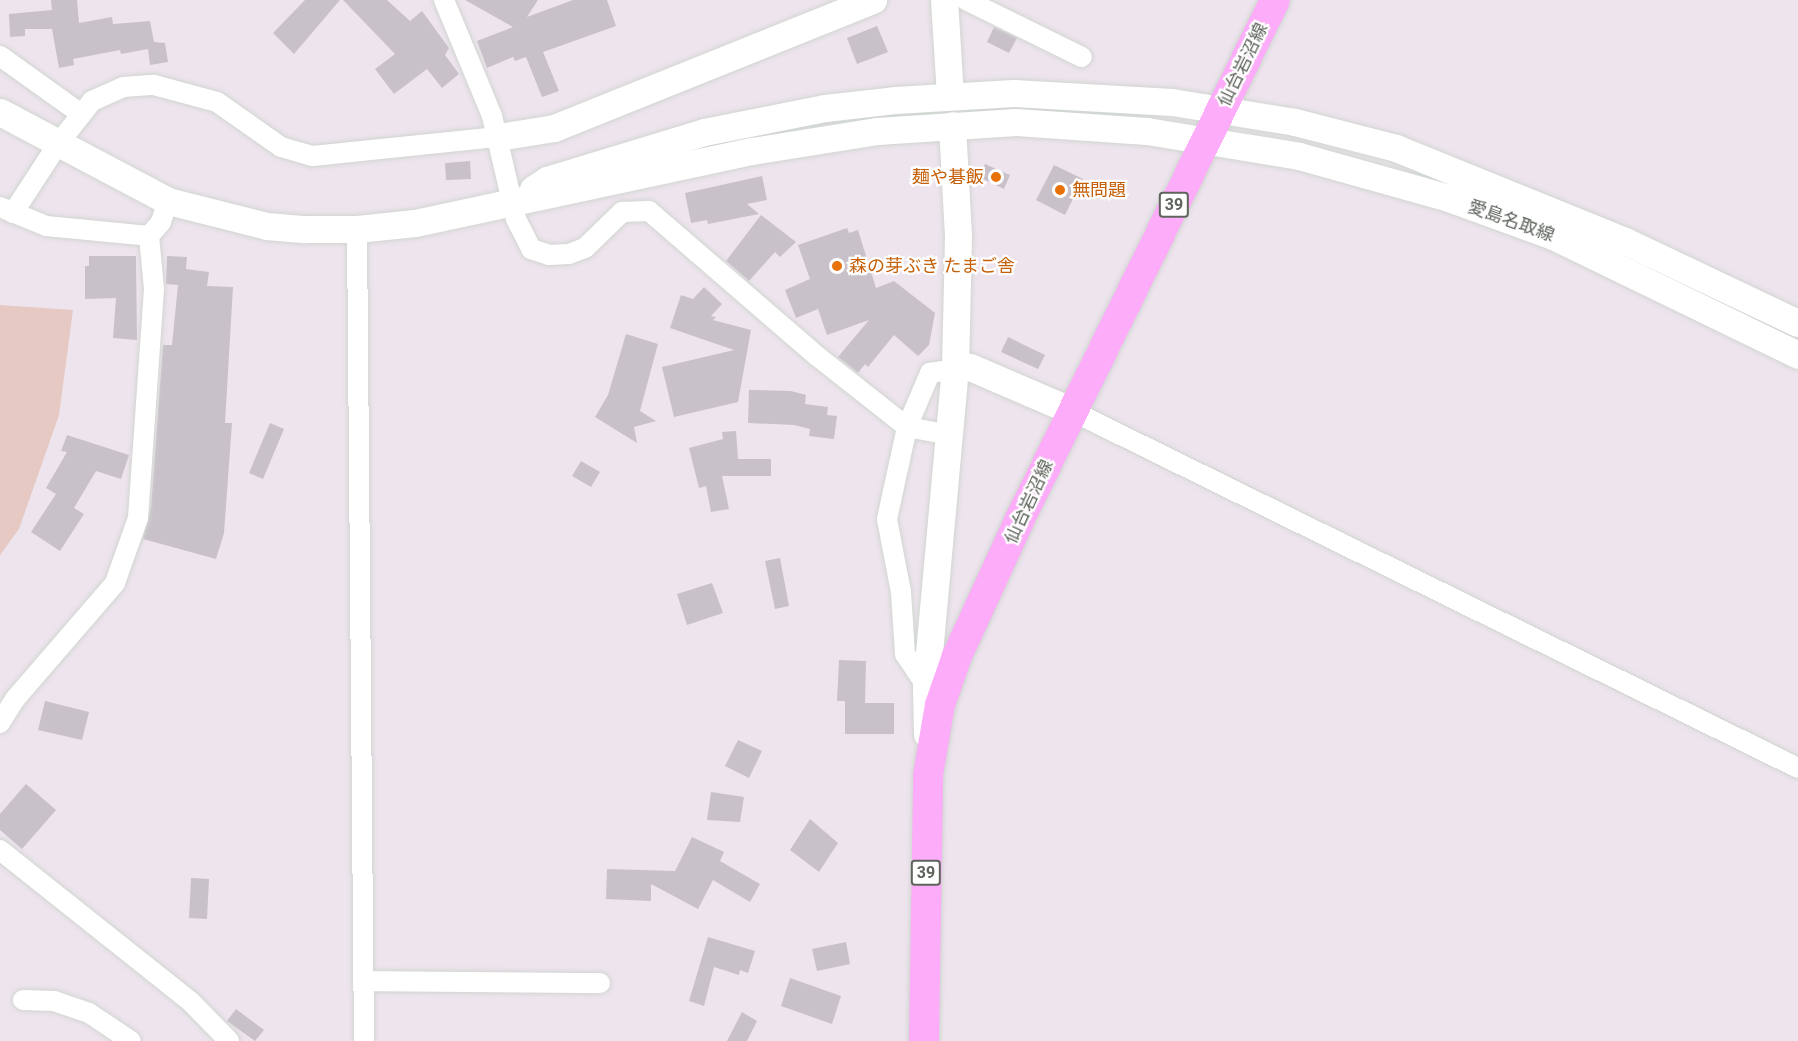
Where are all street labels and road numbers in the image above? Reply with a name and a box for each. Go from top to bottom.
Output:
street label: 仙台岩沼線 [1214,20,1272,110]
road number: 39 [1158,192,1190,218]
street label: 愛島名取線 [1465,195,1557,247]
street label: 仙台岩沼線 [1000,457,1058,547]
road number: 39 [910,860,942,886]

